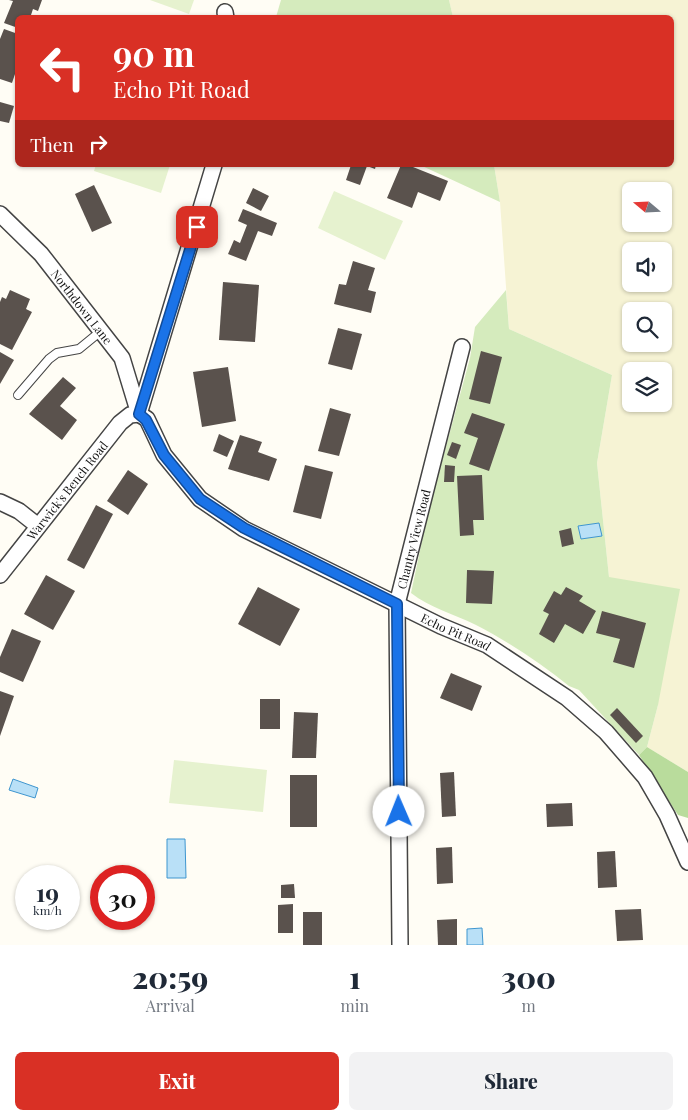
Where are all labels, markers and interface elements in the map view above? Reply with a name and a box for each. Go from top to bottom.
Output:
text: 90 m [113,29,195,76]
icon: left [30,35,95,100]
text: Echo Pit Road [113,74,250,104]
icon: right [84,130,112,158]
text: Then [30,131,74,157]
north arrow [622,182,672,232]
map controls [622,182,672,412]
pin [176,206,218,248]
icon: arrive [183,213,211,241]
button: sound [622,242,672,292]
street label: Northdown Lane [48,266,116,347]
button: search [622,302,672,352]
button: layers [622,362,672,412]
street label: Warwick's Bench Road [22,438,111,544]
street label: Chantry View Road [393,487,434,591]
street label: Echo Pit Road [418,609,494,654]
position arrow [372,785,424,837]
speed limit sign: 30 [90,865,155,930]
text: 19 [36,875,59,908]
text: km/h [33,902,62,918]
text: 20:59 [132,957,208,997]
text: 1 [349,957,361,997]
text: 300 [501,957,556,997]
text: Arrival [146,995,195,1016]
text: min [341,995,369,1016]
text: m [521,995,536,1016]
button: Exit [15,1052,339,1110]
button: Share [349,1052,673,1110]

